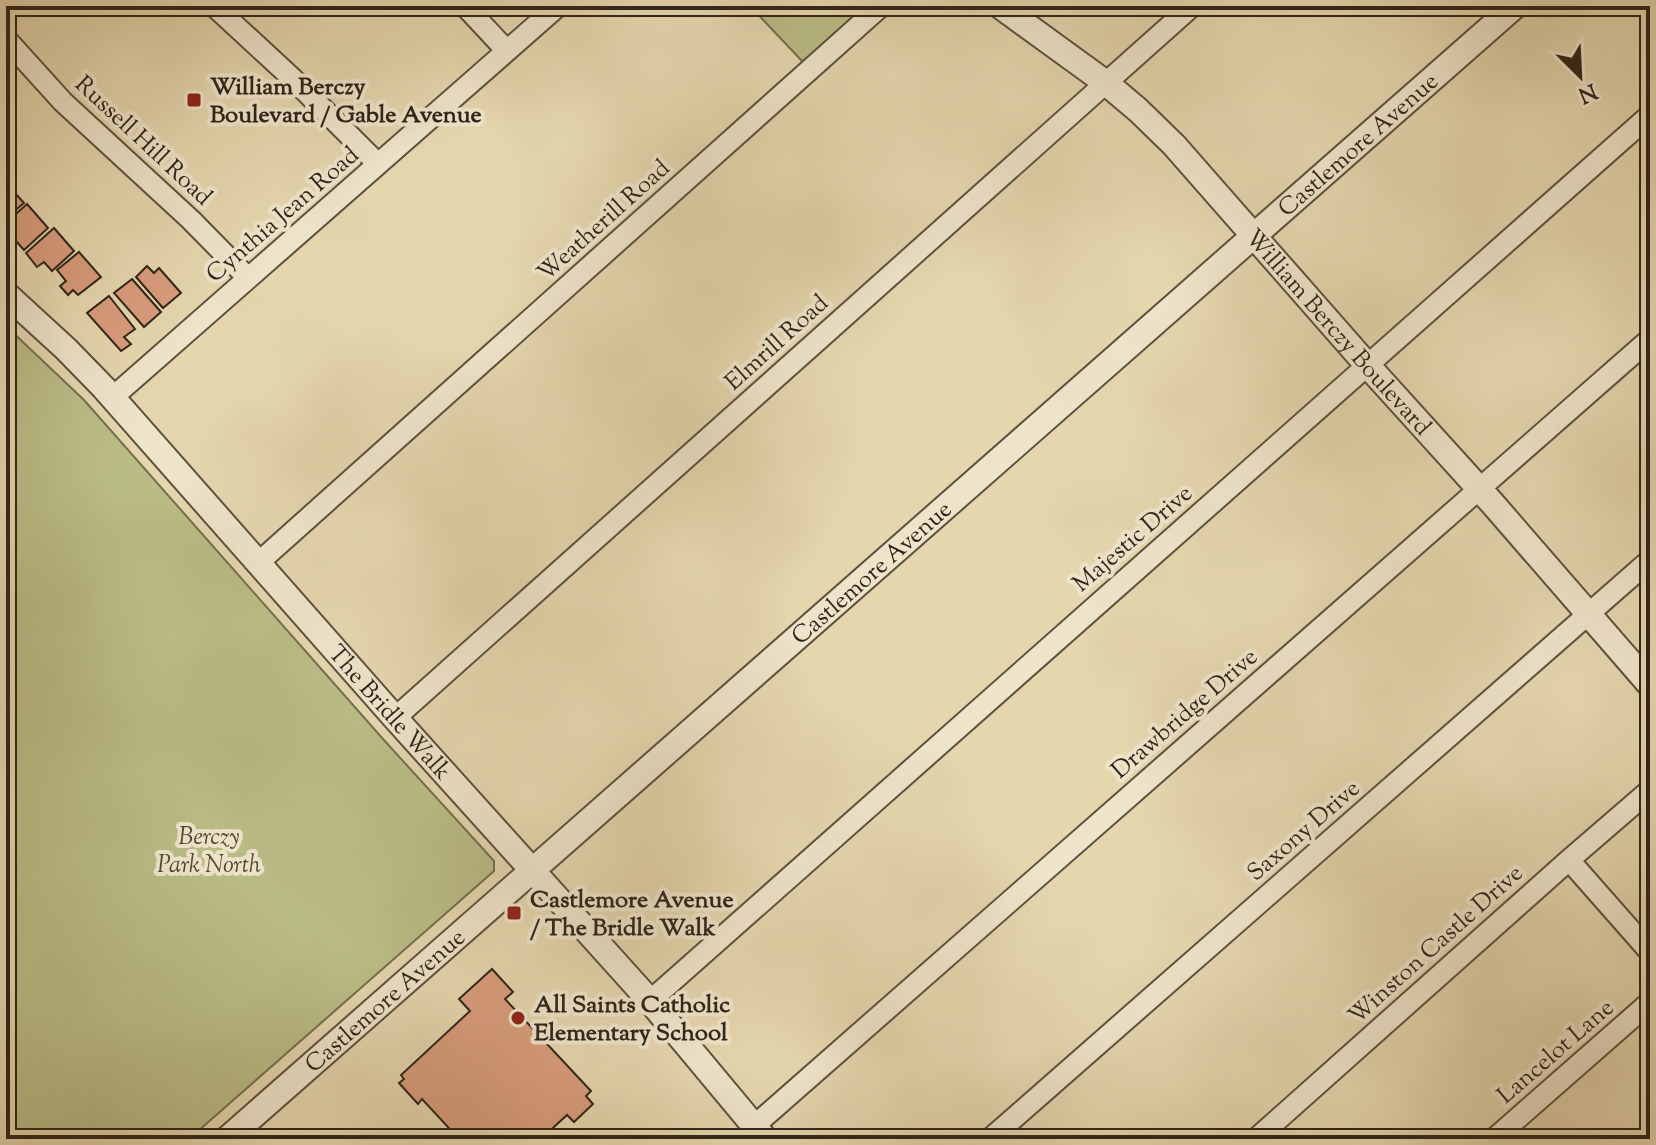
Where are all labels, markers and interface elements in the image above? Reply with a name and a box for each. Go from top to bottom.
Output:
north arrow [1540,36,1620,116]
street label: Castlemore Avenue [1271,66,1447,226]
street label: Russell Hill Road [66,69,219,215]
place label: William Berczy Boulevard / Gable Avenue [210,71,482,133]
text: N [1572,73,1601,110]
marker: William Berczy Boulevard / Gable Avenue [185,91,203,109]
street label: Cynthia Jean Road [199,139,367,292]
street label: Weatherill Road [531,152,678,290]
street label: William Berczy Boulevard [1236,222,1438,444]
street label: Elmrill Road [718,287,837,399]
street label: Majestic Drive [1066,478,1201,601]
street label: Castlemore Avenue [785,494,960,654]
street label: The Bridle Walk [319,638,458,788]
street label: Drawbridge Drive [1105,641,1266,788]
street label: Saxony Drive [1240,773,1368,890]
park label: Berczy Park North [157,821,261,883]
street label: Winston Castle Drive [1342,858,1531,1033]
place label: Castlemore Avenue / The Bridle Walk [530,884,734,946]
marker: Castlemore Avenue / The Bridle Walk [505,904,523,922]
street label: Castlemore Avenue [298,922,474,1082]
place label: All Saints Catholic Elementary School [534,989,730,1051]
street label: Lancelot Lane [1491,992,1622,1113]
marker: All Saints Catholic Elementary School [509,1009,527,1027]

